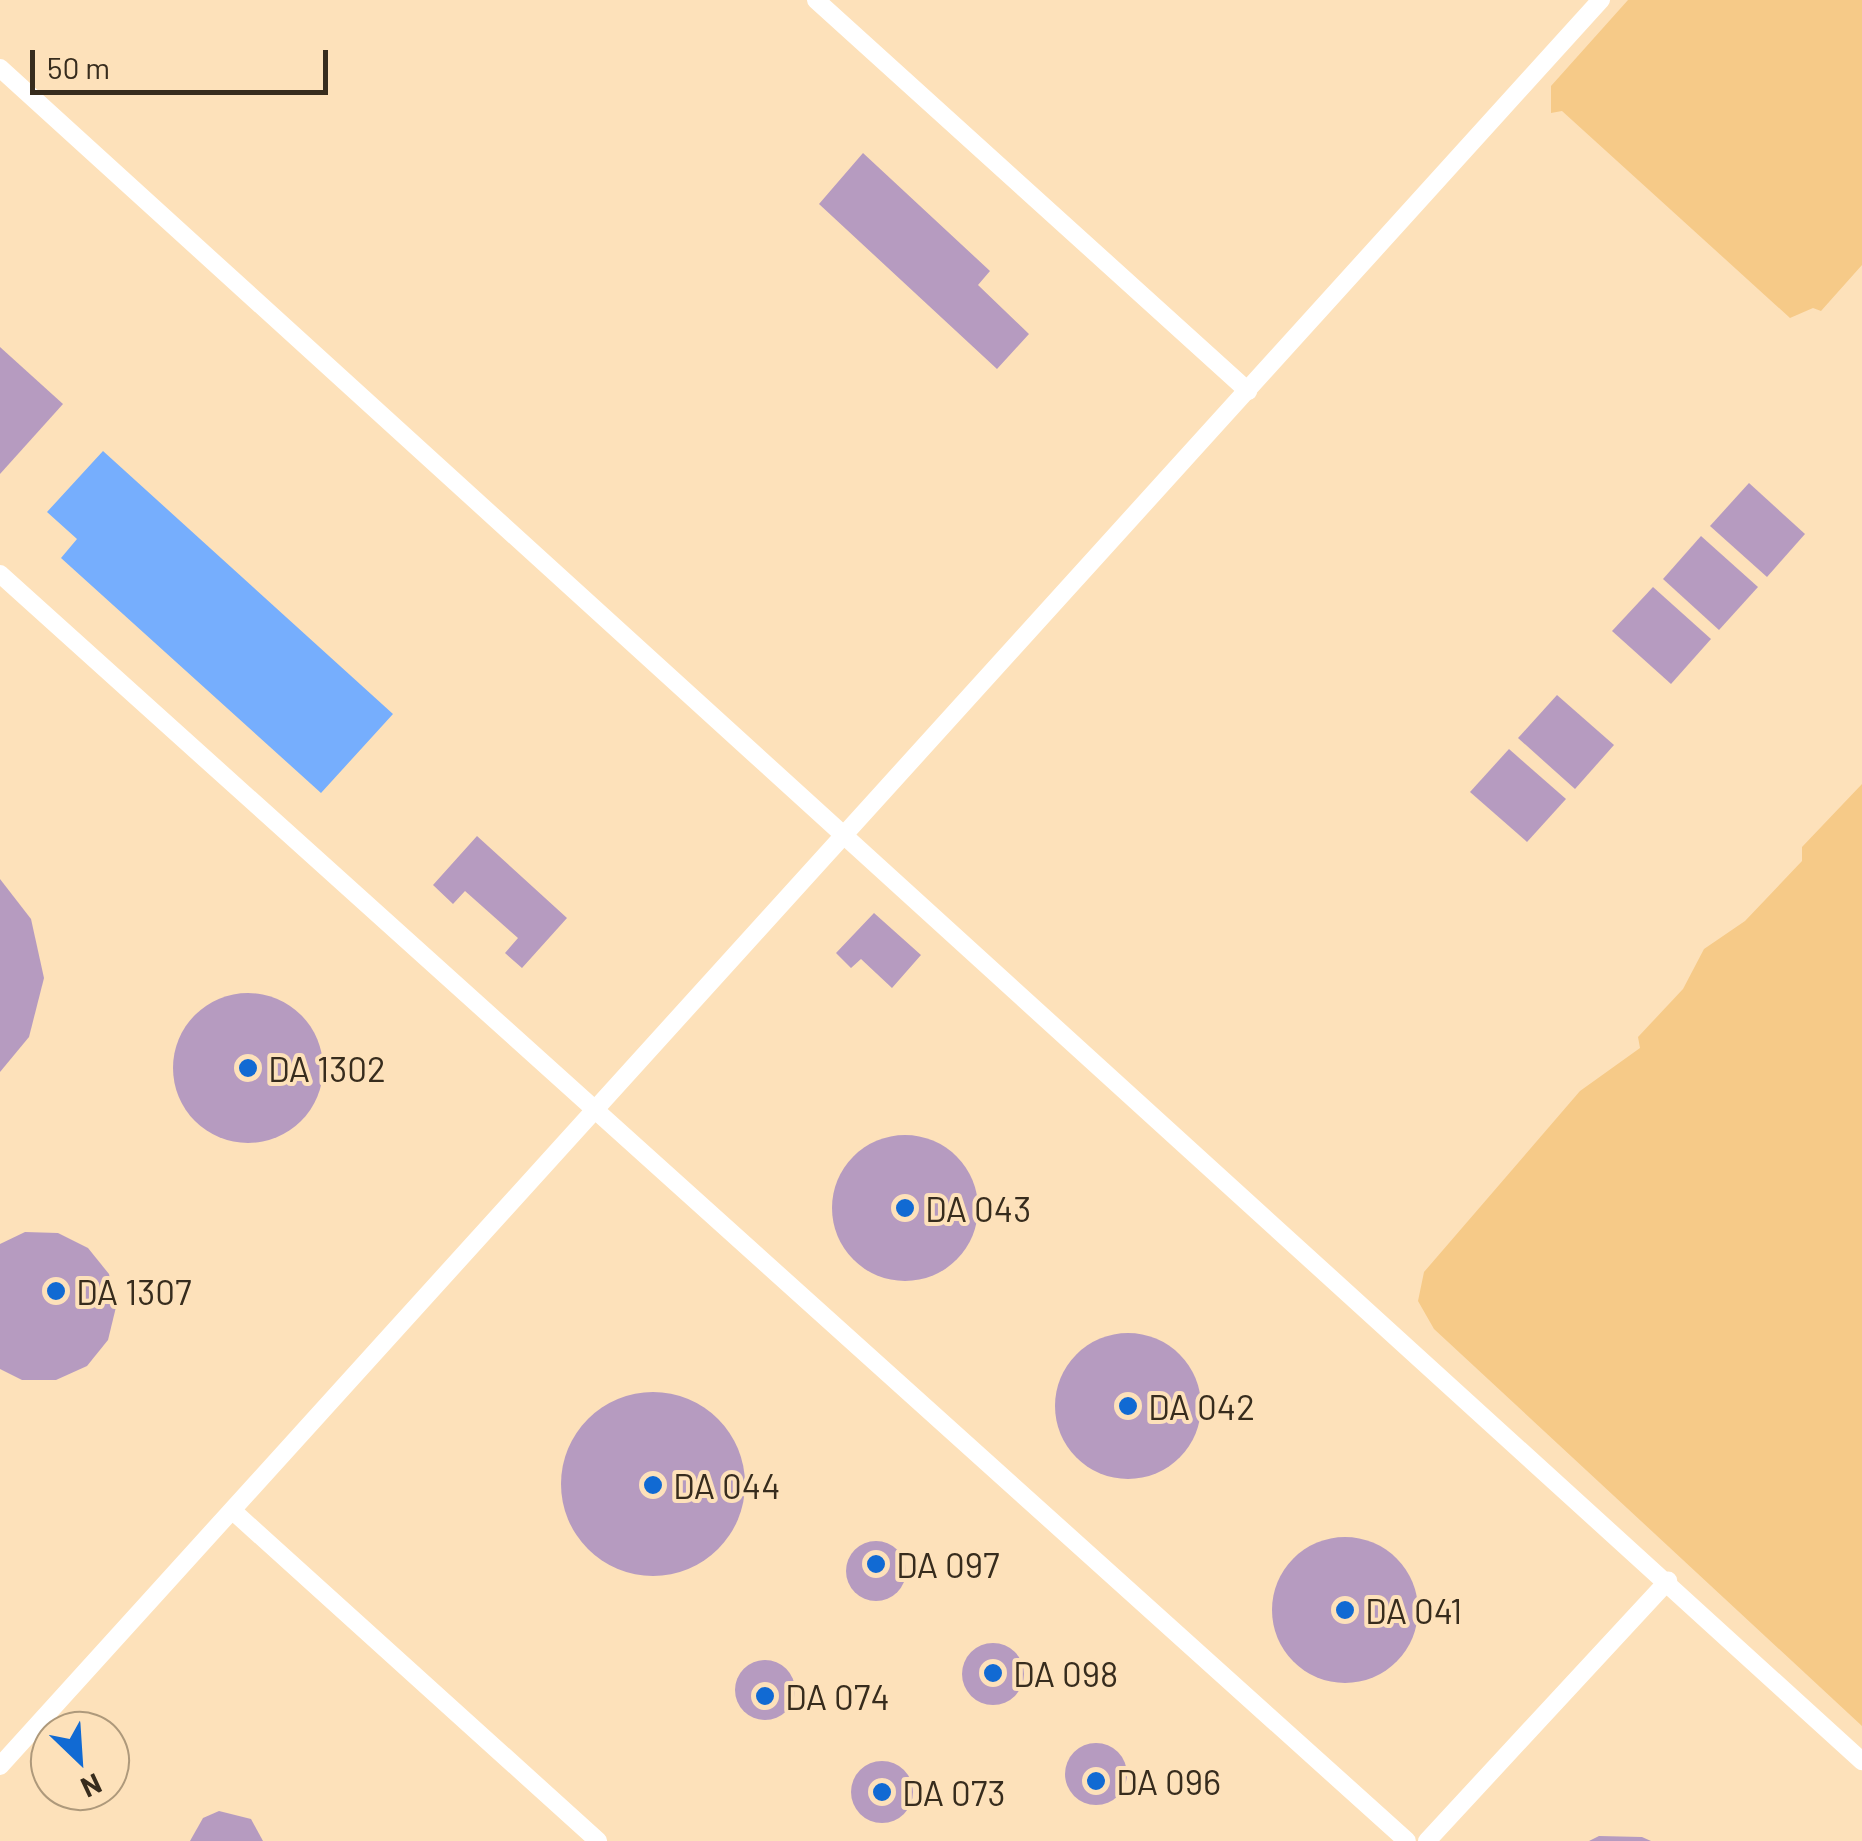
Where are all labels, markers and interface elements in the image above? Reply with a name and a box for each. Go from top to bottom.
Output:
scale bar [35,30,332,92]
text: 50 m [47,49,110,85]
place label: DA 1302 [268,1047,386,1089]
marker: DA 1302 [237,1057,259,1079]
place label: DA 043 [925,1187,1031,1229]
marker: DA 043 [894,1197,916,1219]
place label: DA 1307 [76,1270,192,1312]
marker: DA 1307 [45,1280,67,1302]
place label: DA 042 [1148,1385,1255,1427]
marker: DA 042 [1117,1395,1139,1417]
place label: DA 044 [673,1464,780,1506]
marker: DA 044 [642,1474,664,1496]
place label: DA 097 [896,1543,1000,1585]
marker: DA 097 [865,1553,887,1575]
place label: DA 041 [1365,1589,1462,1631]
marker: DA 041 [1334,1599,1356,1621]
place label: DA 098 [1013,1652,1118,1694]
marker: DA 098 [982,1662,1004,1684]
place label: DA 074 [785,1675,890,1717]
marker: DA 074 [754,1685,776,1707]
north arrow [30,1711,130,1811]
place label: DA 096 [1116,1760,1221,1802]
text: N [76,1767,107,1806]
marker: DA 096 [1085,1770,1107,1792]
place label: DA 073 [902,1771,1005,1813]
marker: DA 073 [871,1781,893,1803]

